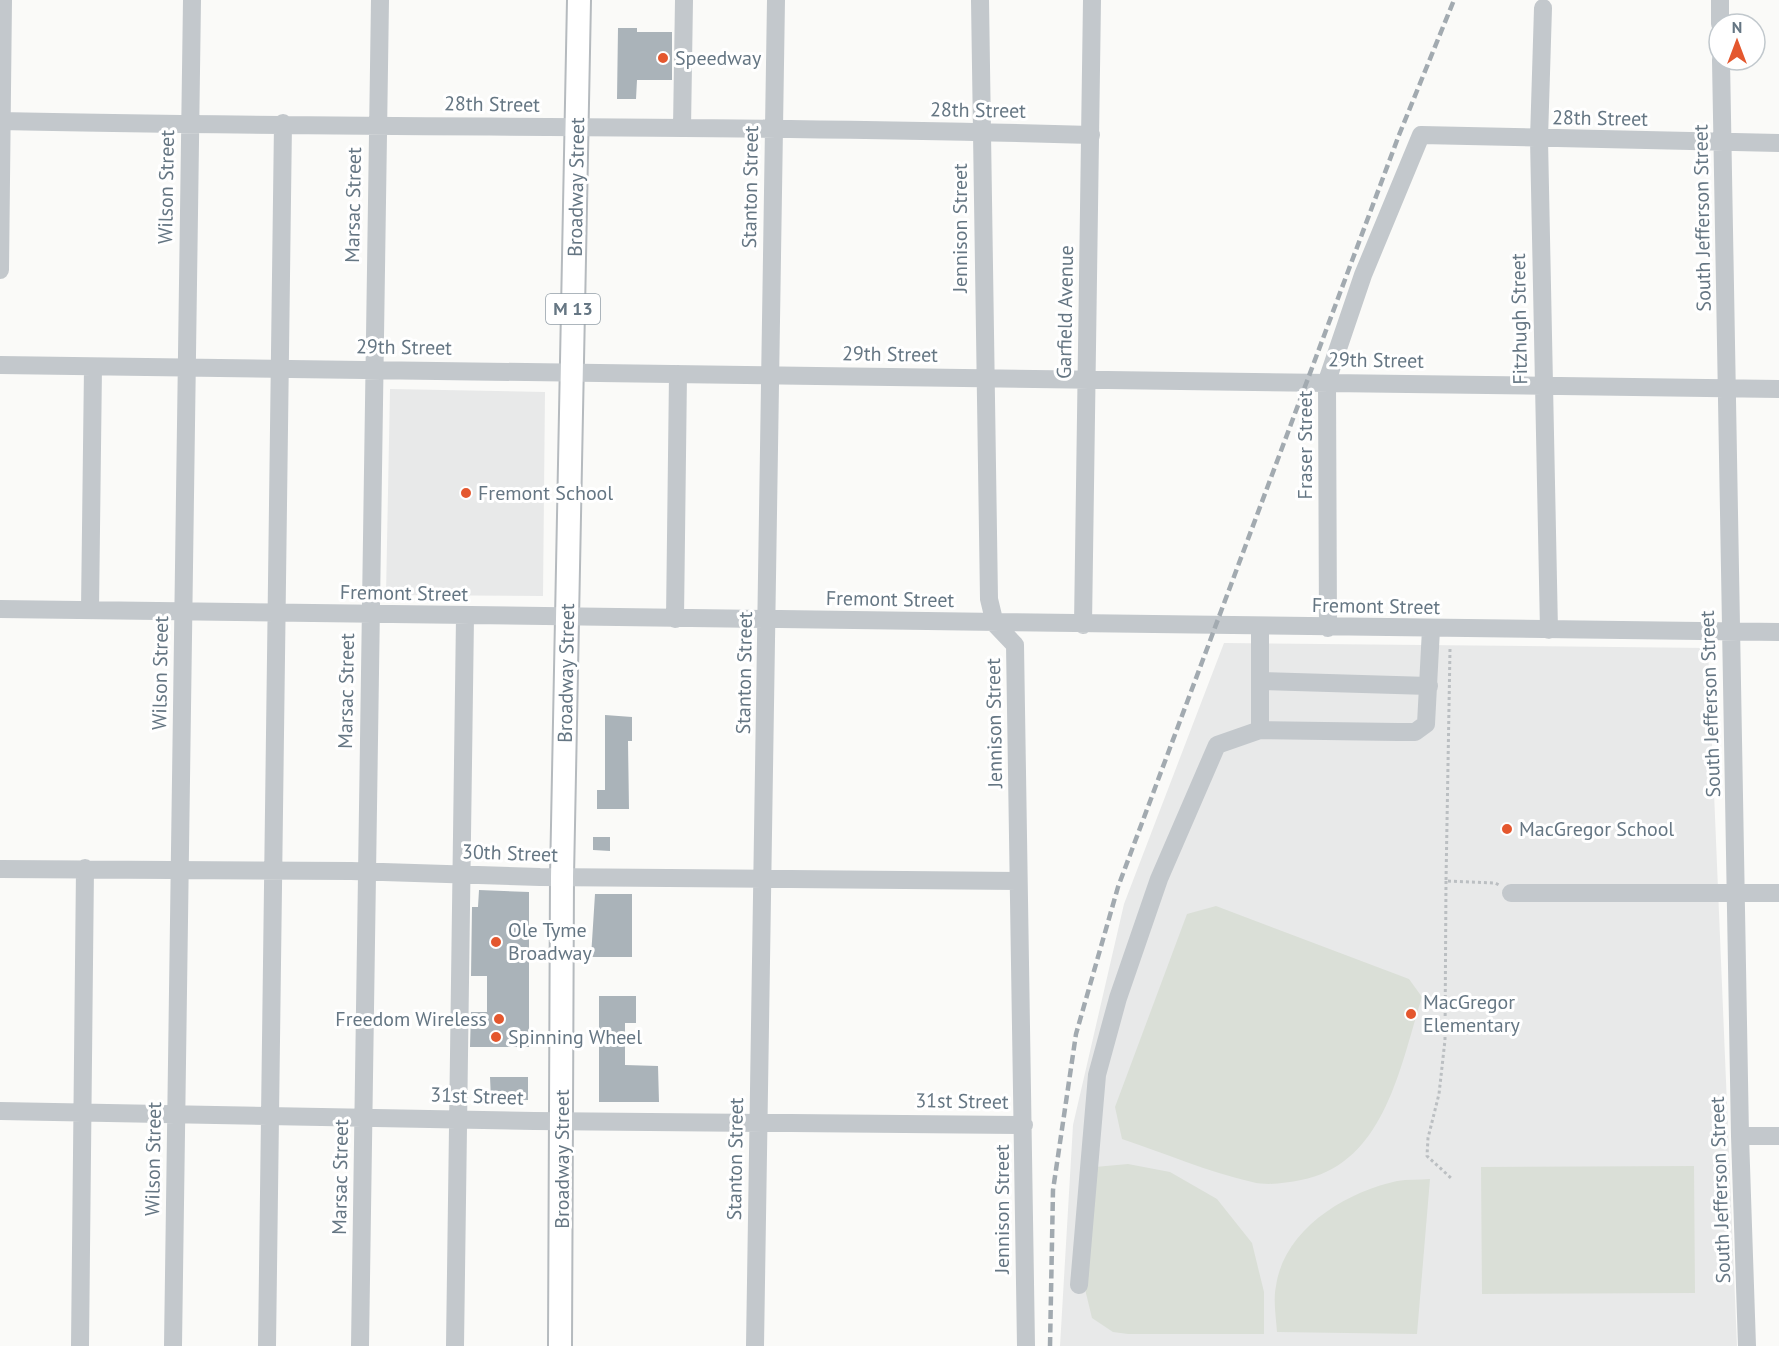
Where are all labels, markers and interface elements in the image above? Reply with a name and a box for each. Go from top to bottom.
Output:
north arrow [1707,12,1767,72]
text: N [1732,17,1742,37]
place label: Speedway [675,45,762,71]
marker: Speedway [656,51,670,65]
street label: 28th Street [444,90,540,118]
street label: 28th Street [930,96,1026,124]
street label: 28th Street [1552,104,1648,132]
street label: Broadway Street [562,117,590,257]
street label: South Jefferson Street [1687,124,1717,312]
street label: Stanton Street [736,125,764,249]
street label: Wilson Street [152,129,180,244]
street label: Marsac Street [339,147,367,263]
street label: Jennison Street [947,163,973,294]
street label: Garfield Avenue [1051,245,1079,379]
street label: Fitzhugh Street [1505,253,1533,385]
road number: M 13 [546,294,600,324]
street label: 29th Street [356,333,452,361]
street label: 29th Street [842,340,938,368]
street label: 29th Street [1328,346,1424,374]
street label: Fraser Street [1292,390,1318,499]
place label: Fremont School [478,480,613,506]
marker: Fremont School [459,486,473,500]
street label: Fremont Street [340,579,469,607]
street label: Fremont Street [826,585,955,613]
street label: Fremont Street [1312,592,1441,620]
street label: Broadway Street [552,603,580,743]
street label: South Jefferson Street [1694,610,1726,798]
street label: Stanton Street [730,611,758,735]
street label: Wilson Street [146,615,174,730]
street label: Marsac Street [332,633,360,749]
street label: Jennison Street [980,658,1008,789]
place label: MacGregor School [1519,816,1674,842]
marker: MacGregor School [1500,822,1514,836]
street label: 30th Street [462,838,559,868]
place label: Ole Tyme Broadway [508,917,592,966]
marker: Ole Tyme Broadway [489,935,503,949]
place label: MacGregor Elementary [1423,989,1521,1038]
place label: Freedom Wireless [335,1006,487,1032]
marker: MacGregor Elementary [1404,1007,1418,1021]
marker: Freedom Wireless [492,1012,506,1026]
place label: Spinning Wheel [508,1024,642,1050]
marker: Spinning Wheel [489,1030,503,1044]
street label: 31st Street [430,1081,524,1111]
street label: 31st Street [915,1087,1009,1115]
street label: Broadway Street [549,1089,575,1229]
street label: South Jefferson Street [1704,1096,1736,1284]
street label: Stanton Street [721,1097,749,1221]
street label: Wilson Street [139,1101,167,1216]
street label: Marsac Street [326,1119,354,1235]
street label: Jennison Street [989,1144,1015,1275]

